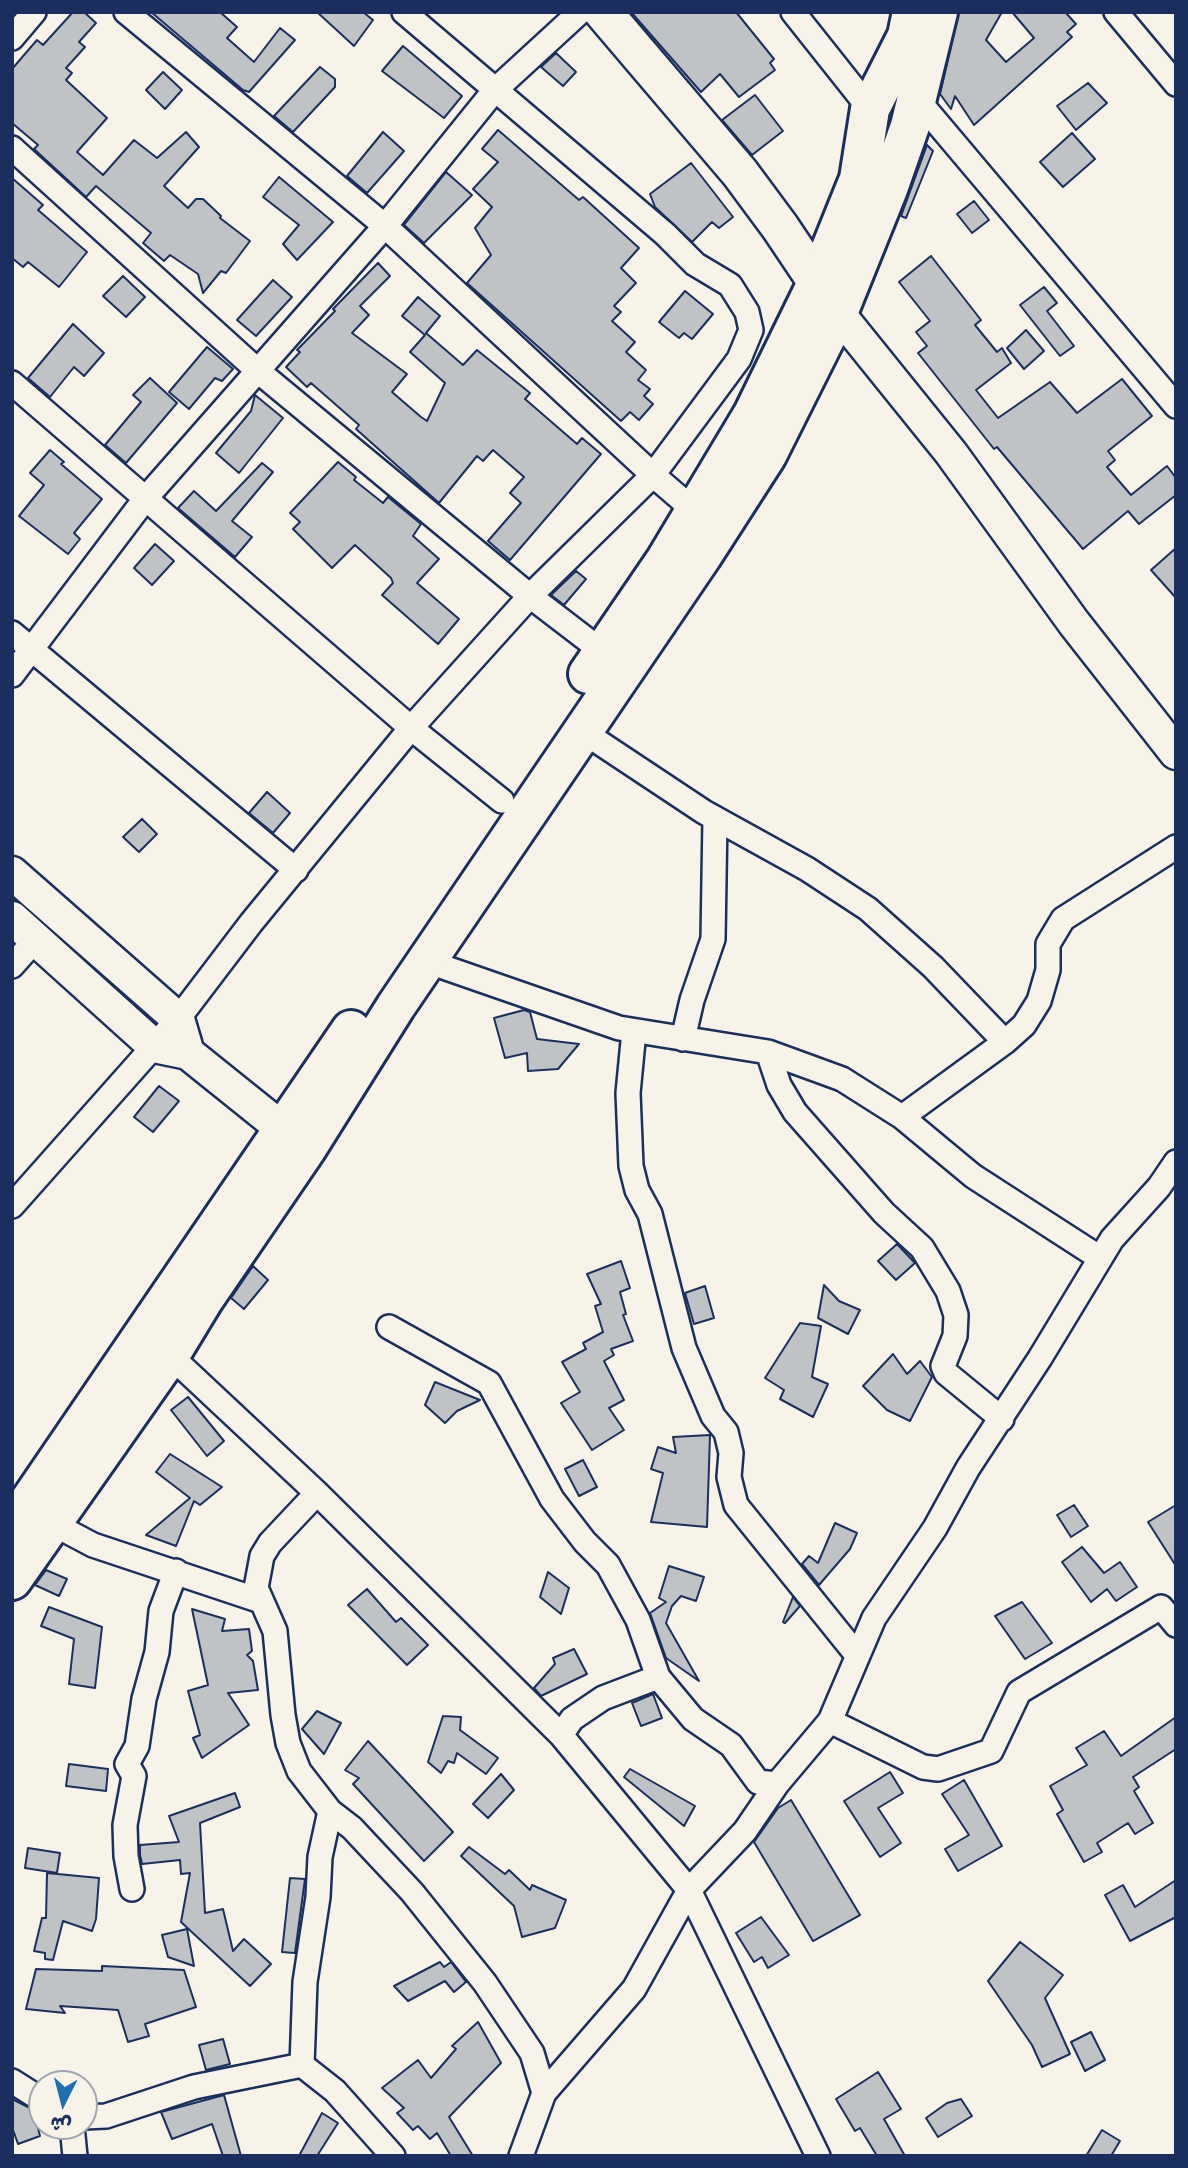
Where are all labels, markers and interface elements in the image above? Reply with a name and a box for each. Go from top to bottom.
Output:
north arrow [28,2070,98,2140]
text: ش [49,2111,73,2137]

